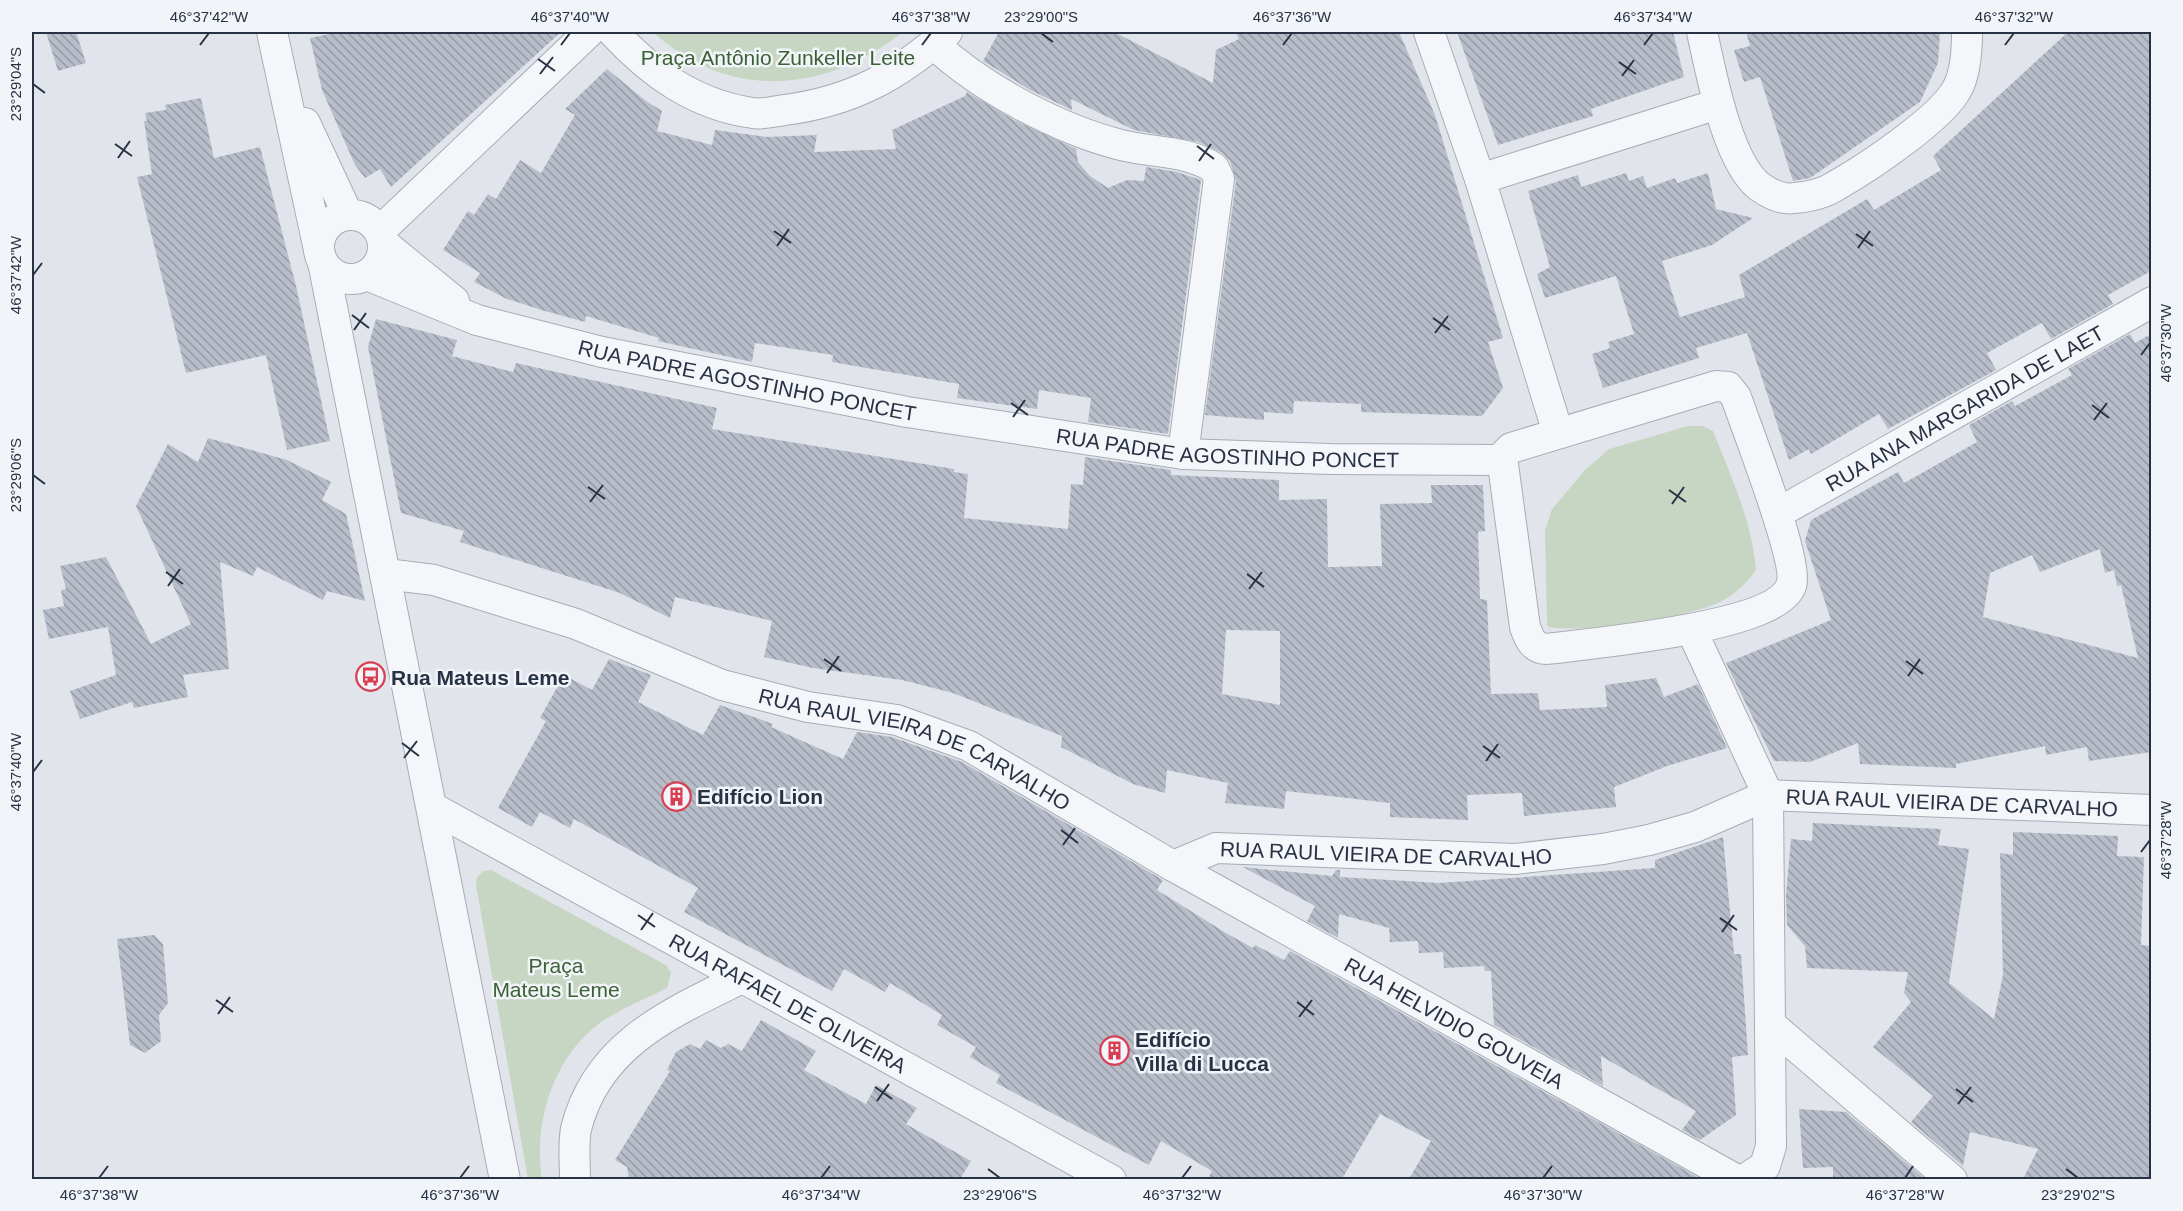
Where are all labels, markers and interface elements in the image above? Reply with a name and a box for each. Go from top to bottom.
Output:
text: 46°37'42"W [170,8,249,25]
text: 46°37'40"W [531,8,610,25]
text: 46°37'38"W [892,8,971,25]
text: 23°29'00"S [1004,8,1078,25]
text: 46°37'36"W [1253,8,1332,25]
text: 46°37'34"W [1614,8,1693,25]
text: 46°37'32"W [1975,8,2054,25]
park label: Praça Antônio Zunkeller Leite [641,46,915,69]
text: 23°29'04"S [7,47,24,121]
text: 46°37'42"W [7,235,24,314]
text: 46°37'30"W [2157,303,2174,382]
street label: RUA ANA MARGARIDA DE LAET [1821,320,2107,495]
street label: RUA PADRE AGOSTINHO PONCET [576,335,918,425]
street label: RUA PADRE AGOSTINHO PONCET [1055,423,1399,471]
text: 23°29'06"S [7,438,24,512]
bus stop icon: Rua Mateus Leme [354,661,386,693]
place label: Rua Mateus Leme [391,666,570,689]
street label: RUA RAUL VIEIRA DE CARVALHO [756,683,1075,815]
text: 46°37'40"W [7,732,24,811]
building icon: Edifício Lion [660,780,692,812]
street label: RUA RAUL VIEIRA DE CARVALHO [1785,784,2118,820]
place label: Edifício Lion [697,785,823,808]
text: 46°37'28"W [2157,800,2174,879]
street label: RUA RAUL VIEIRA DE CARVALHO [1220,837,1553,871]
street label: RUA RAFAEL DE OLIVEIRA [666,929,910,1077]
street label: RUA HELVIDIO GOUVEIA [1341,952,1568,1093]
park label: Praça Mateus Leme [492,954,620,1001]
place label: Edifício Villa di Lucca [1135,1028,1269,1075]
building icon: Edifício Villa di Lucca [1098,1035,1130,1067]
text: 46°37'38"W [60,1186,139,1203]
text: 46°37'36"W [421,1186,500,1203]
text: 46°37'34"W [782,1186,861,1203]
text: 23°29'06"S [963,1186,1037,1203]
text: 46°37'32"W [1143,1186,1222,1203]
text: 46°37'30"W [1504,1186,1583,1203]
text: 46°37'28"W [1866,1186,1945,1203]
text: 23°29'02"S [2041,1186,2115,1203]

